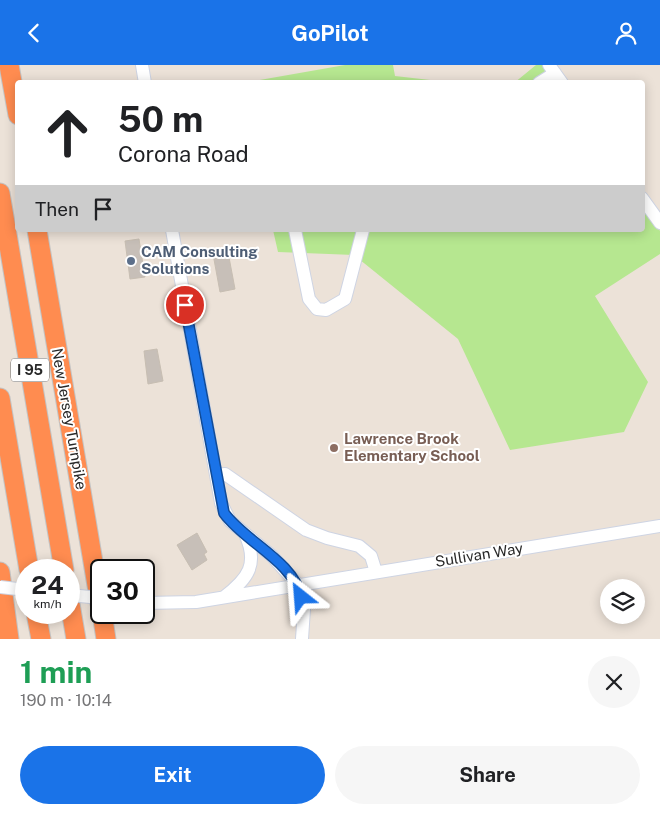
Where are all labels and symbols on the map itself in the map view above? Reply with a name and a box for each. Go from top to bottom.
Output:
place label: CAM Consulting Solutions [141,243,258,277]
marker: CAM Consulting Solutions [125,255,137,267]
pin [164,284,206,326]
street label: New Jersey Turnpike [49,347,90,491]
road number: I 95 [11,359,49,381]
place label: Lawrence Brook Elementary School [344,430,480,464]
marker: Lawrence Brook Elementary School [328,442,340,454]
street label: Sullivan Way [434,539,524,570]
speed limit sign: 30 [90,559,155,624]
position arrow [274,570,326,622]

